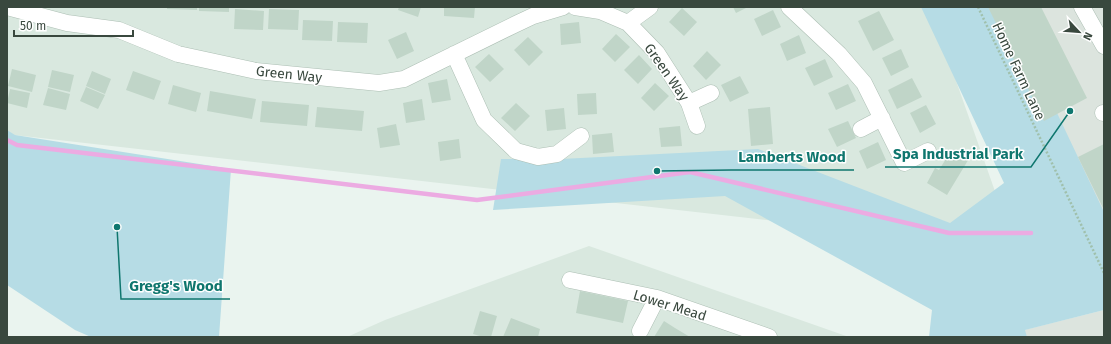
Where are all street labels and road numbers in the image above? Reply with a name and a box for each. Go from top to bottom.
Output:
street label: Home Farm Lane [988,20,1049,123]
street label: Green Way [641,40,693,104]
street label: Green Way [255,63,323,86]
street label: Lower Mead [631,286,709,325]

